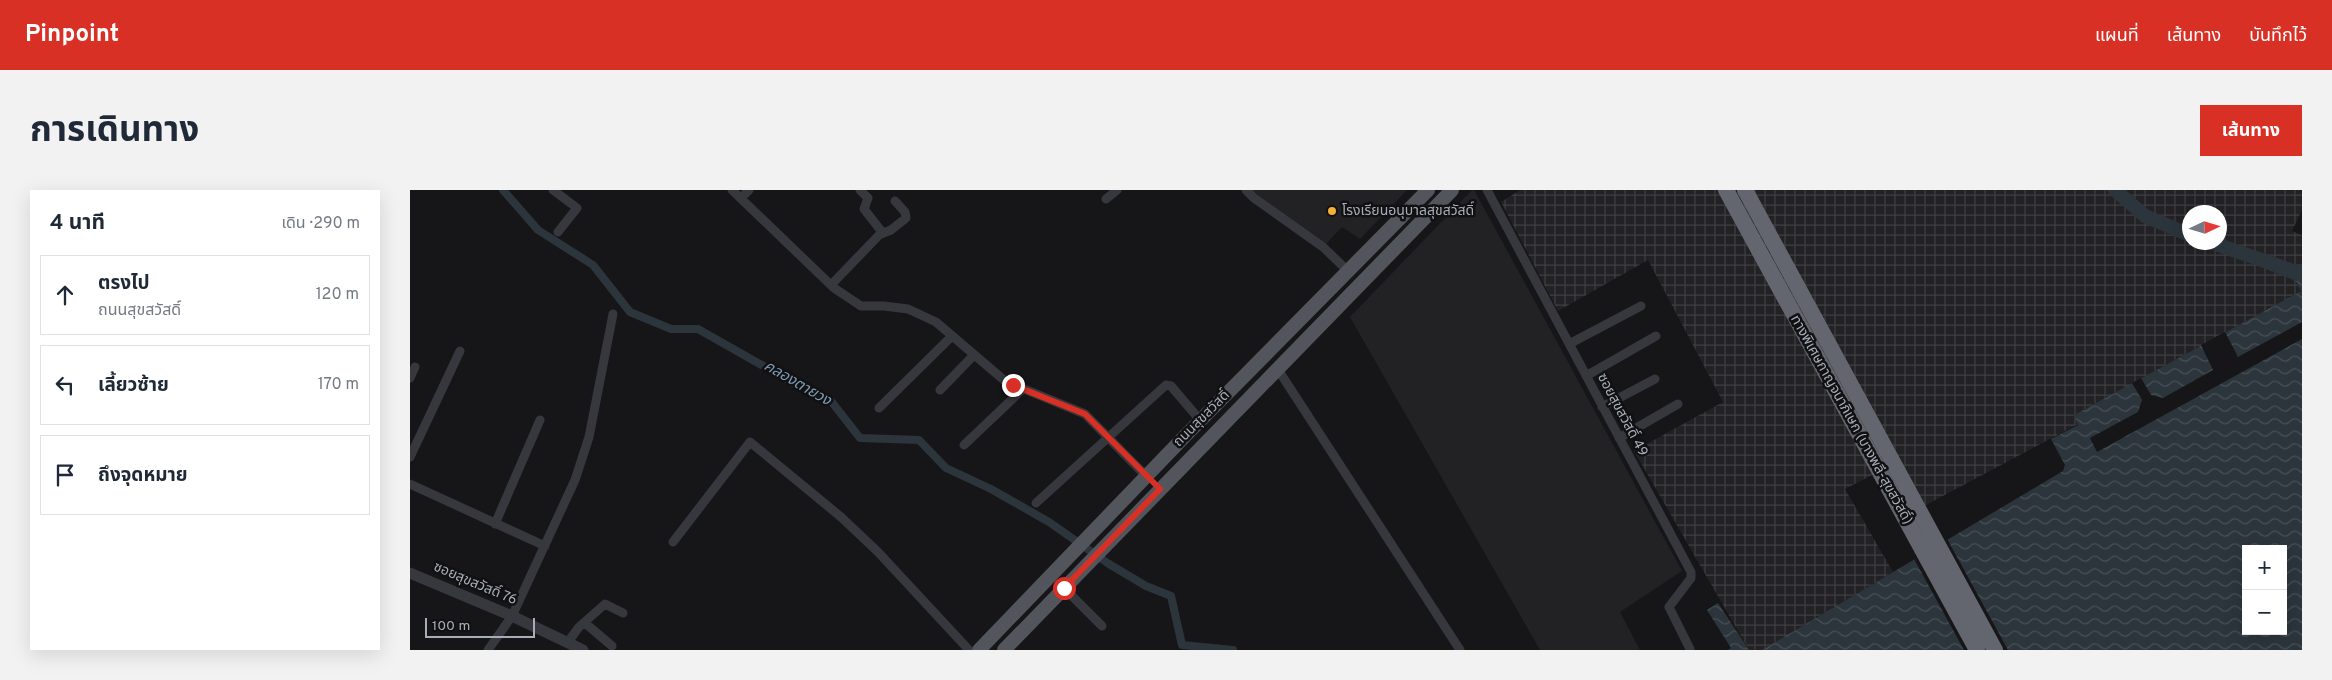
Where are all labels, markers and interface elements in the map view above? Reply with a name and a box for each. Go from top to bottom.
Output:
text: Pinpoint [25,20,119,50]
text: แผนที่ [2095,25,2139,48]
text: เส้นทาง [2167,25,2221,48]
text: บันทึกไว้ [2249,25,2307,48]
button: เส้นทาง [2200,105,2302,156]
text: การเดินทาง [30,110,199,154]
place label: โรงเรียนอนุบาลสุขสวัสดิ์ [1342,201,1474,220]
marker: โรงเรียนอนุบาลสุขสวัสดิ์ [1326,205,1338,217]
north arrow [2182,205,2227,250]
text: 4 นาที [50,210,105,237]
text: เดิน · 290 m [281,214,360,234]
text: ตรงไป [98,272,150,296]
icon: ahead [51,281,79,309]
text: 120 m [316,285,359,305]
text: ถนนสุขสวัสดิ์ [98,301,181,321]
street label: ทางพิเศษกาญจนาภิเษก (บางพลี-สุขสวัสดิ์) [1786,312,1917,528]
water label: คลองตายวง [760,357,835,411]
street label: ซอยสุขสวัสดิ์ 49 [1593,370,1652,459]
icon: left [51,371,79,399]
text: เลี้ยวซ้าย [98,374,169,398]
route end [1002,374,1025,397]
text: 170 m [318,375,359,395]
street label: ถนนสุขสวัสดิ์ [1169,386,1234,451]
icon: arrive [51,461,79,489]
text: ถึงจุดหมาย [98,464,188,488]
map controls [2242,545,2287,635]
button: + [2242,545,2287,590]
street label: ซอยสุขสวัสดิ์ 76 [431,558,520,609]
route start [1053,577,1076,600]
button: − [2242,590,2287,635]
scale bar [425,615,535,638]
text: 100 m [432,618,470,635]

